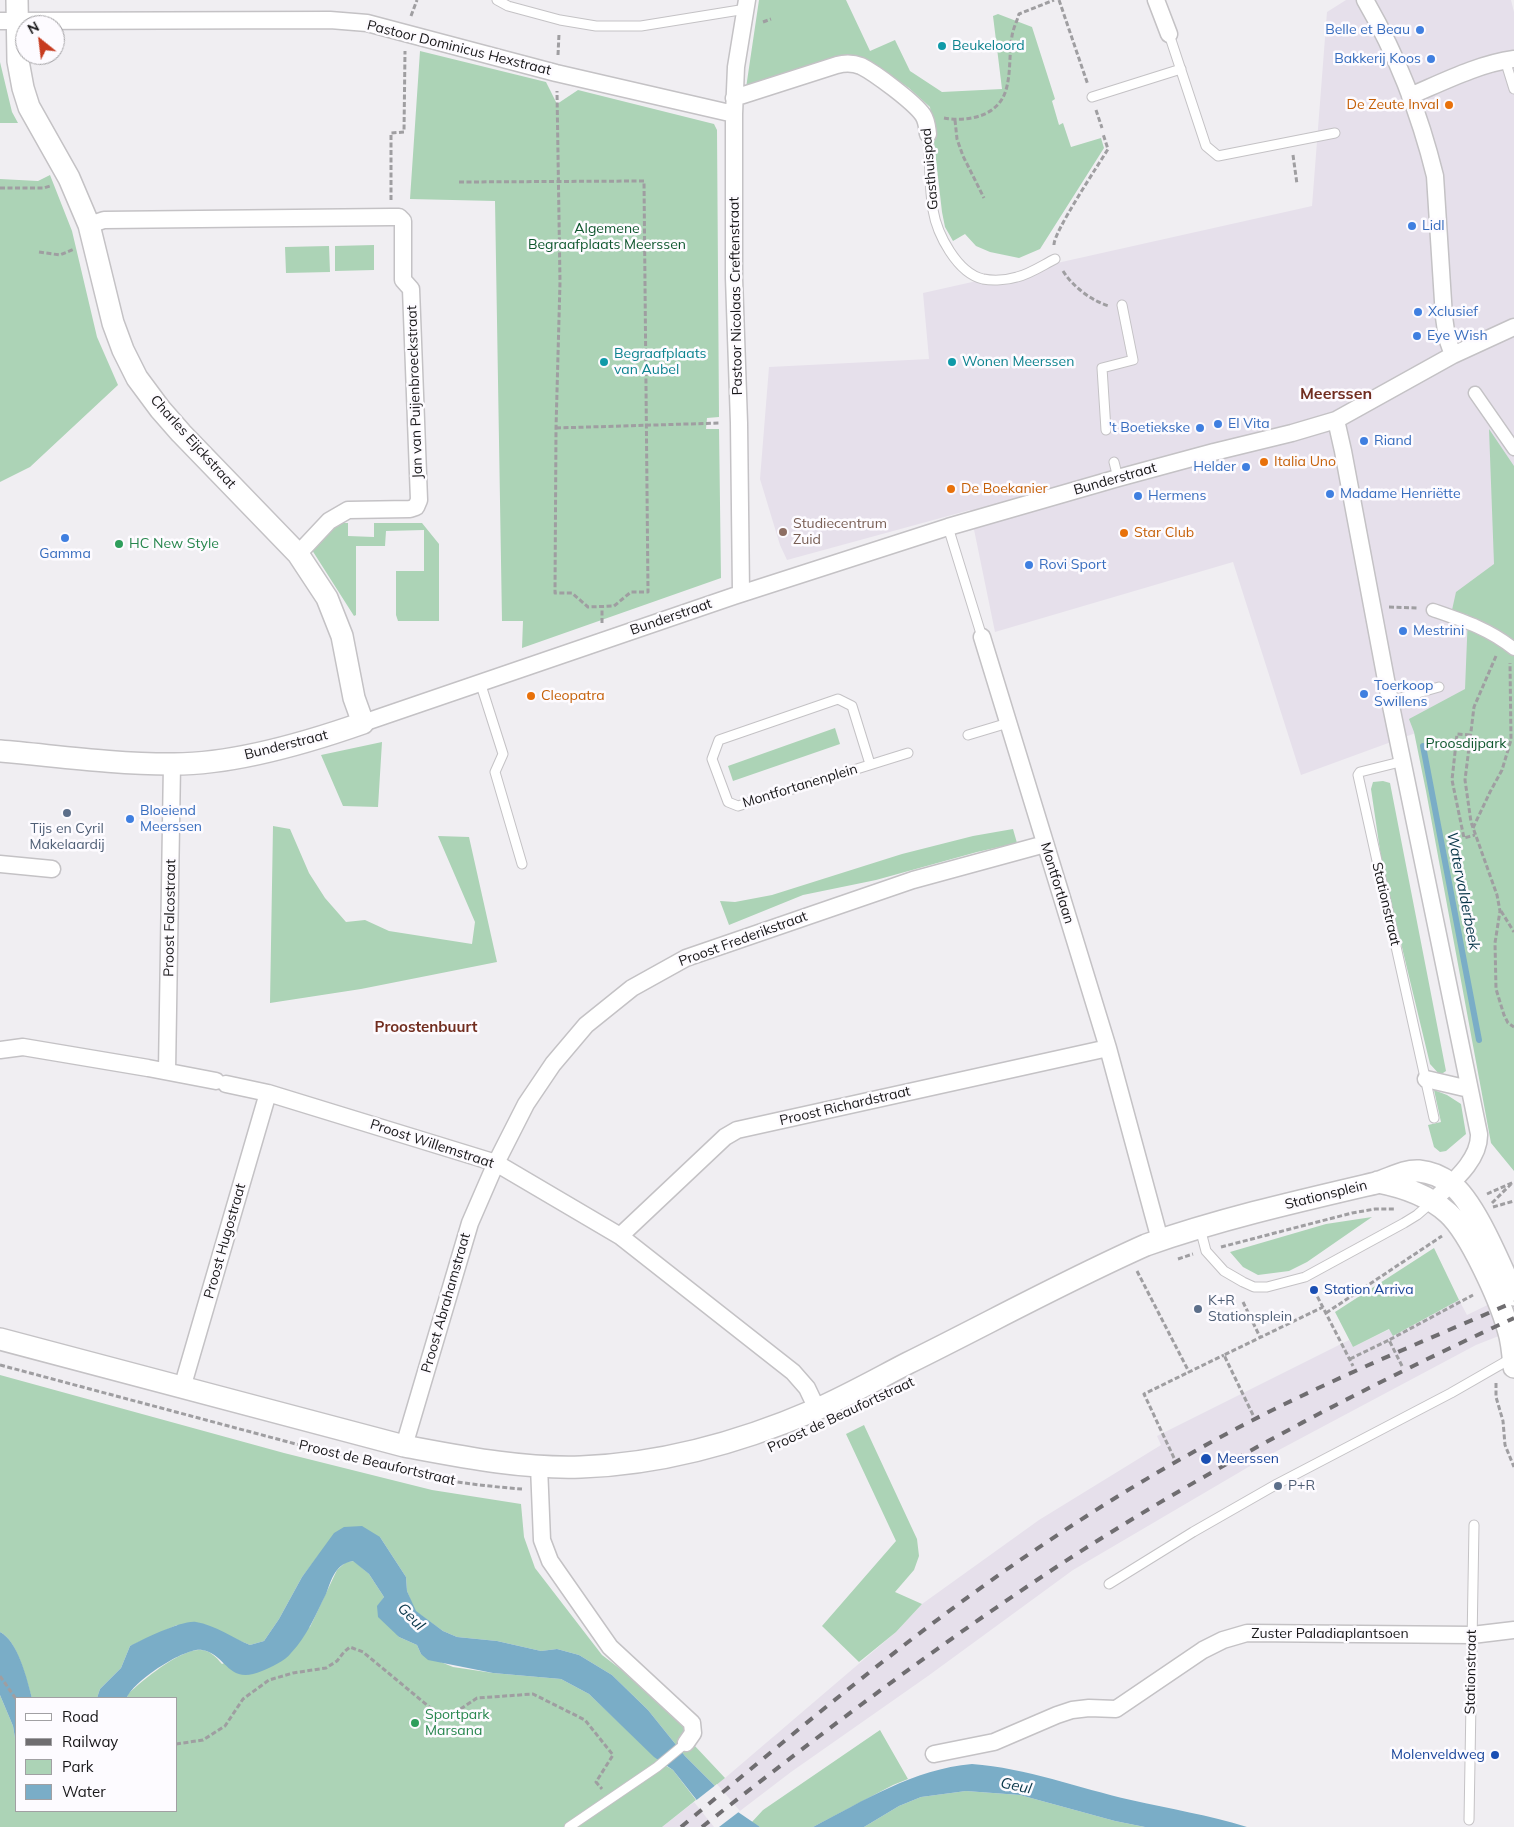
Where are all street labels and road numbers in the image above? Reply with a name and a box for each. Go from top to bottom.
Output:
street label: Pastoor Dominicus Hexstraat [365,17,553,79]
street label: Gasthuispad [918,127,942,211]
street label: Pastoor Nicolaas Creftenstraat [726,197,746,395]
street label: Jan van Puijenbroeckstraat [404,305,426,479]
street label: Charles Eijckstraat [147,392,239,492]
street label: Bunderstraat [1072,459,1158,499]
street label: Bunderstraat [628,595,714,639]
street label: Bunderstraat [243,727,329,763]
street label: Montfortanenplein [740,761,860,811]
street label: Montfortlaan [1037,840,1077,926]
street label: Proost Falcostraat [161,859,179,977]
street label: Stationstraat [1368,861,1404,947]
street label: Proost Frederikstraat [676,908,810,970]
street label: Proost Richardstraat [778,1083,912,1129]
street label: Proost Willemstraat [368,1116,496,1172]
street label: Stationsplein [1283,1177,1369,1213]
street label: Proost Hugostraat [201,1181,249,1301]
street label: Proost Abrahamstraat [418,1231,474,1375]
street label: Proost de Beaufortstraat [765,1374,917,1456]
street label: Proost de Beaufortstraat [297,1437,457,1489]
street label: Zuster Paladiaplantsoen [1251,1626,1409,1642]
street label: Stationstraat [1462,1629,1480,1715]

